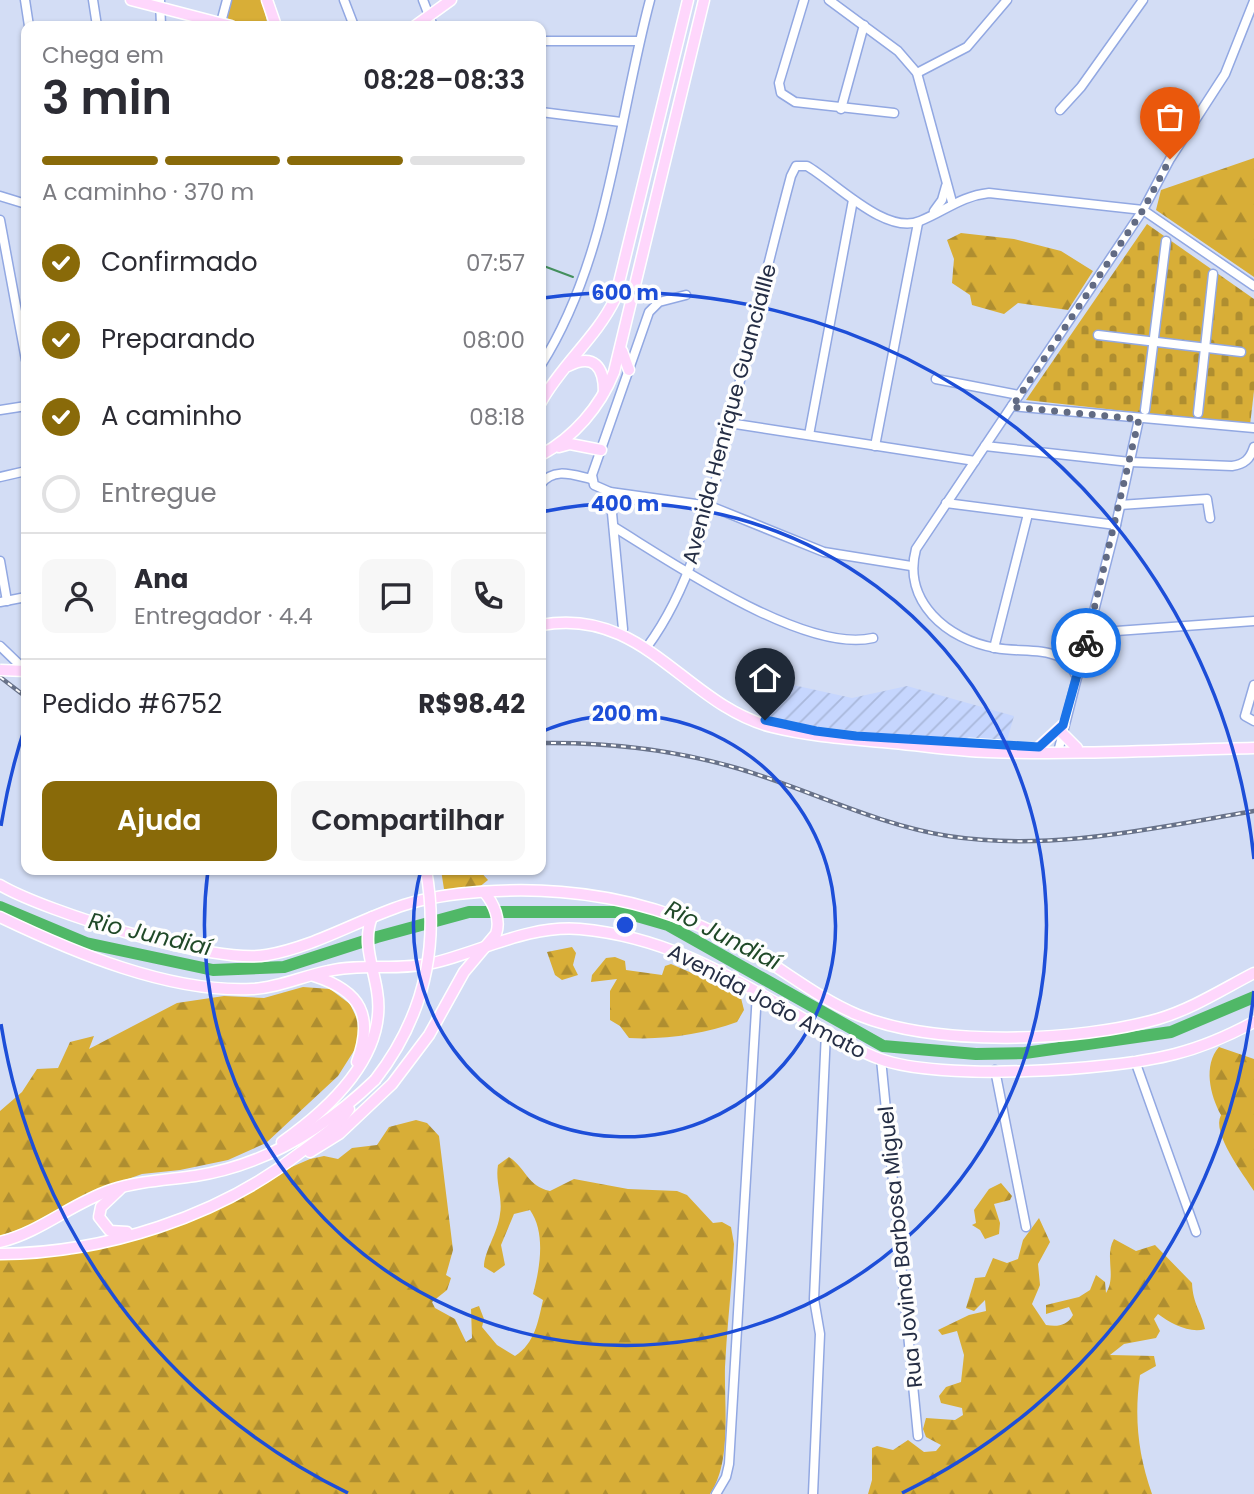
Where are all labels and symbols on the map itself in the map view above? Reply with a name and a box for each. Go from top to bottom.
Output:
pin [1140,87,1200,159]
street label: Avenida Henrique Guanciallle [675,261,783,567]
text: 600 m [591,278,659,307]
text: 400 m [591,489,659,518]
courier [1051,608,1121,678]
pin [735,648,795,720]
text: 200 m [592,699,658,728]
water label: Rio Jundiaí [660,892,788,979]
water label: Rio Jundiaí [85,904,217,964]
centre of rings [613,913,637,937]
street label: Avenida João Amato [663,936,871,1066]
street label: Rua Jovina Barbosa Miguel [871,1105,929,1389]

